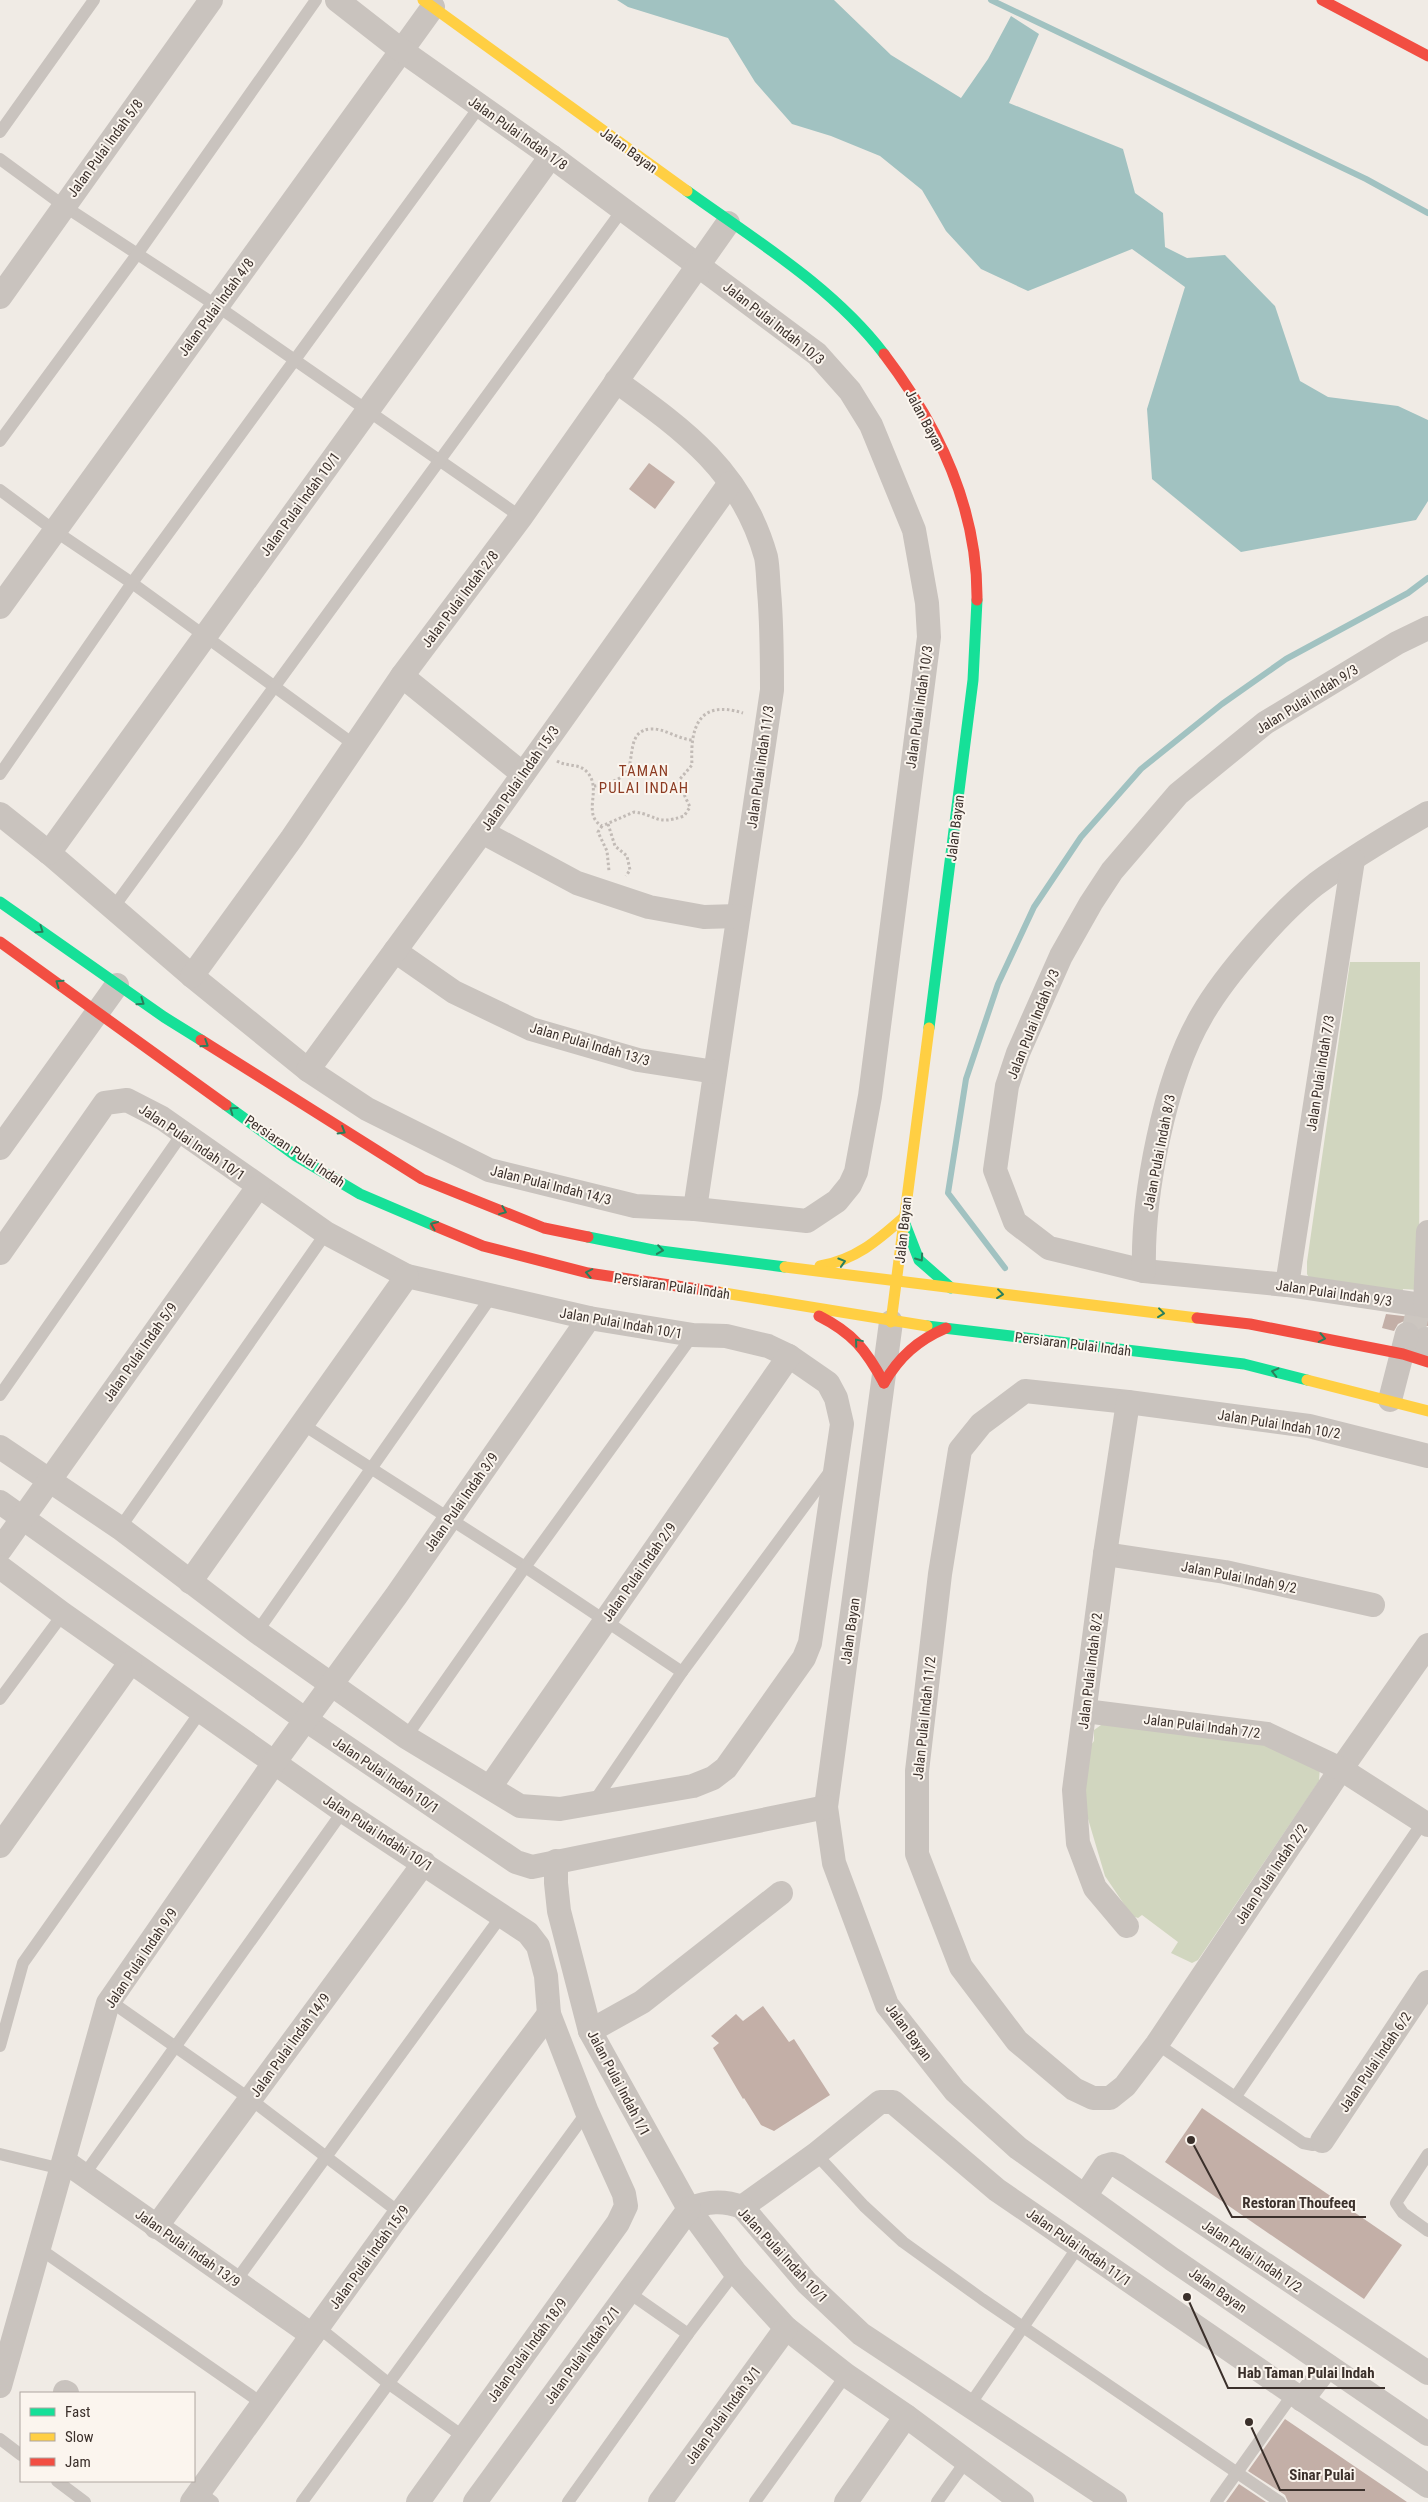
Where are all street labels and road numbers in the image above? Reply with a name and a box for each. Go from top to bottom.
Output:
street label: Jalan Pulai Indah 1/8 [465,93,571,173]
street label: Jalan Pulai Indah 5/8 [64,96,146,200]
street label: Jalan Bayan [597,124,661,176]
street label: Jalan Pulai Indah 4/8 [175,255,257,359]
street label: Jalan Pulai Indah 10/3 [720,278,828,368]
street label: Jalan Bayan [902,387,948,453]
street label: Jalan Pulai Indah 10/1 [257,449,343,559]
street label: Jalan Pulai Indah 2/8 [418,547,502,651]
street label: Jalan Pulai Indah 10/3 [902,644,936,770]
street label: Jalan Pulai Indah 9/3 [1253,661,1361,737]
street label: Jalan Pulai Indah 11/3 [743,704,777,830]
street label: Jalan Pulai Indah 15/3 [478,723,562,833]
street label: Jalan Bayan [943,794,967,862]
street label: Jalan Pulai Indah 9/3 [1004,967,1062,1081]
street label: Jalan Pulai Indah 7/3 [1303,1014,1337,1132]
street label: Jalan Pulai Indah 13/3 [528,1019,652,1069]
street label: Jalan Pulai Indah 8/3 [1140,1093,1178,1211]
street label: Jalan Pulai Indah 10/1 [136,1101,248,1183]
street label: Persiaran Pulai Indah [242,1112,348,1190]
street label: Jalan Pulai Indah 14/3 [489,1162,613,1208]
street label: Jalan Bayan [892,1196,914,1264]
street label: Persiaran Pulai Indah [613,1270,731,1302]
street label: Jalan Pulai Indah 9/3 [1275,1277,1393,1309]
street label: Jalan Pulai Indah 5/9 [100,1299,180,1405]
street label: Jalan Pulai Indah 10/1 [559,1304,683,1342]
street label: Persiaran Pulai Indah [1014,1329,1132,1359]
street label: Jalan Pulai Indah 10/2 [1216,1406,1342,1442]
street label: Jalan Pulai Indah 3/9 [421,1449,501,1555]
street label: Jalan Pulai Indah 2/9 [599,1519,679,1625]
street label: Jalan Pulai Indah 9/2 [1180,1558,1298,1596]
street label: Jalan Bayan [837,1597,863,1665]
street label: Jalan Pulai Indah 8/2 [1075,1612,1105,1730]
street label: Jalan Pulai Indah 11/2 [910,1655,938,1781]
street label: Jalan Pulai Indah 7/2 [1143,1711,1261,1741]
street label: Jalan Pulai Indah 10/1 [330,1734,442,1816]
street label: Jalan Pulai Indahi 10/1 [320,1792,436,1874]
street label: Jalan Pulai Indah 2/2 [1232,1821,1310,1927]
street label: Jalan Pulai Indah 9/9 [102,1905,180,2011]
street label: Jalan Pulai Indah 14/9 [247,1990,333,2100]
street label: Jalan Bayan [882,2000,936,2064]
street label: Jalan Pulai Indah 6/2 [1336,2009,1414,2115]
street label: Jalan Pulai Indah 1/1 [584,2028,654,2138]
street label: Jalan Pulai Indah 15/9 [326,2202,412,2312]
street label: Jalan Pulai Indah 10/1 [735,2204,831,2306]
street label: Jalan Pulai Indah 11/1 [1024,2205,1134,2289]
street label: Jalan Pulai Indah 13/9 [133,2206,243,2290]
street label: Jalan Pulai Indah 1/2 [1199,2217,1305,2295]
street label: Jalan Bayan [1186,2264,1250,2316]
street label: Jalan Pulai Indah 18/9 [484,2295,570,2405]
street label: Jalan Pulai Indah 2/1 [541,2303,623,2407]
street label: Jalan Pulai Indah 3/1 [682,2363,764,2467]

